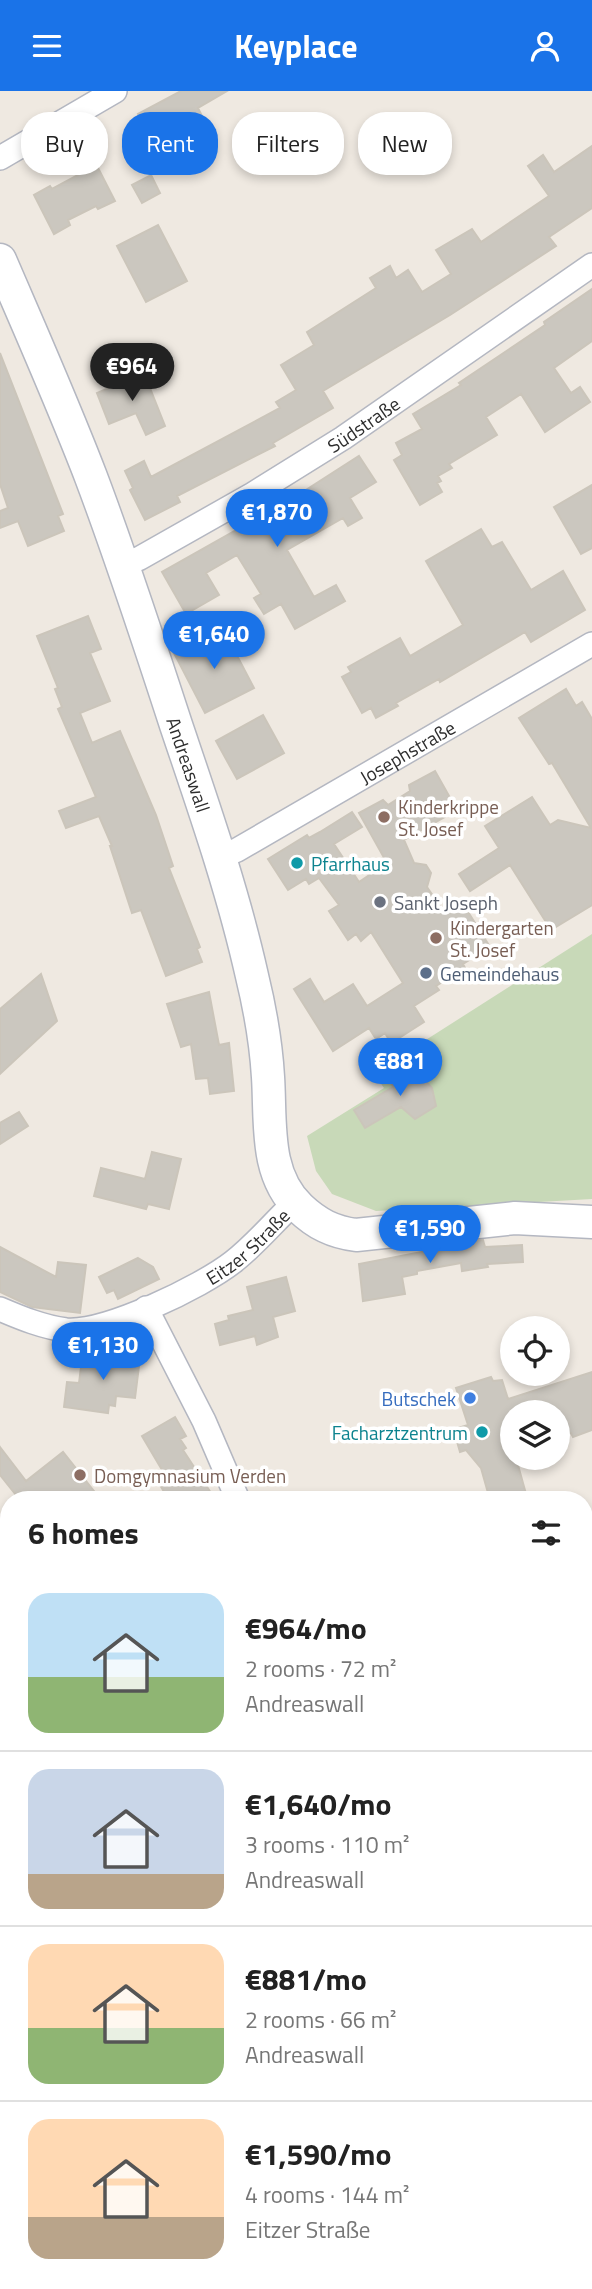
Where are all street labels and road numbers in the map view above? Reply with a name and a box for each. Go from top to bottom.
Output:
street label: Südstraße [321,389,405,459]
street label: Josephstraße [354,712,460,791]
street label: Andreaswall [160,713,219,816]
street label: Eitzer Straße [200,1201,296,1291]

